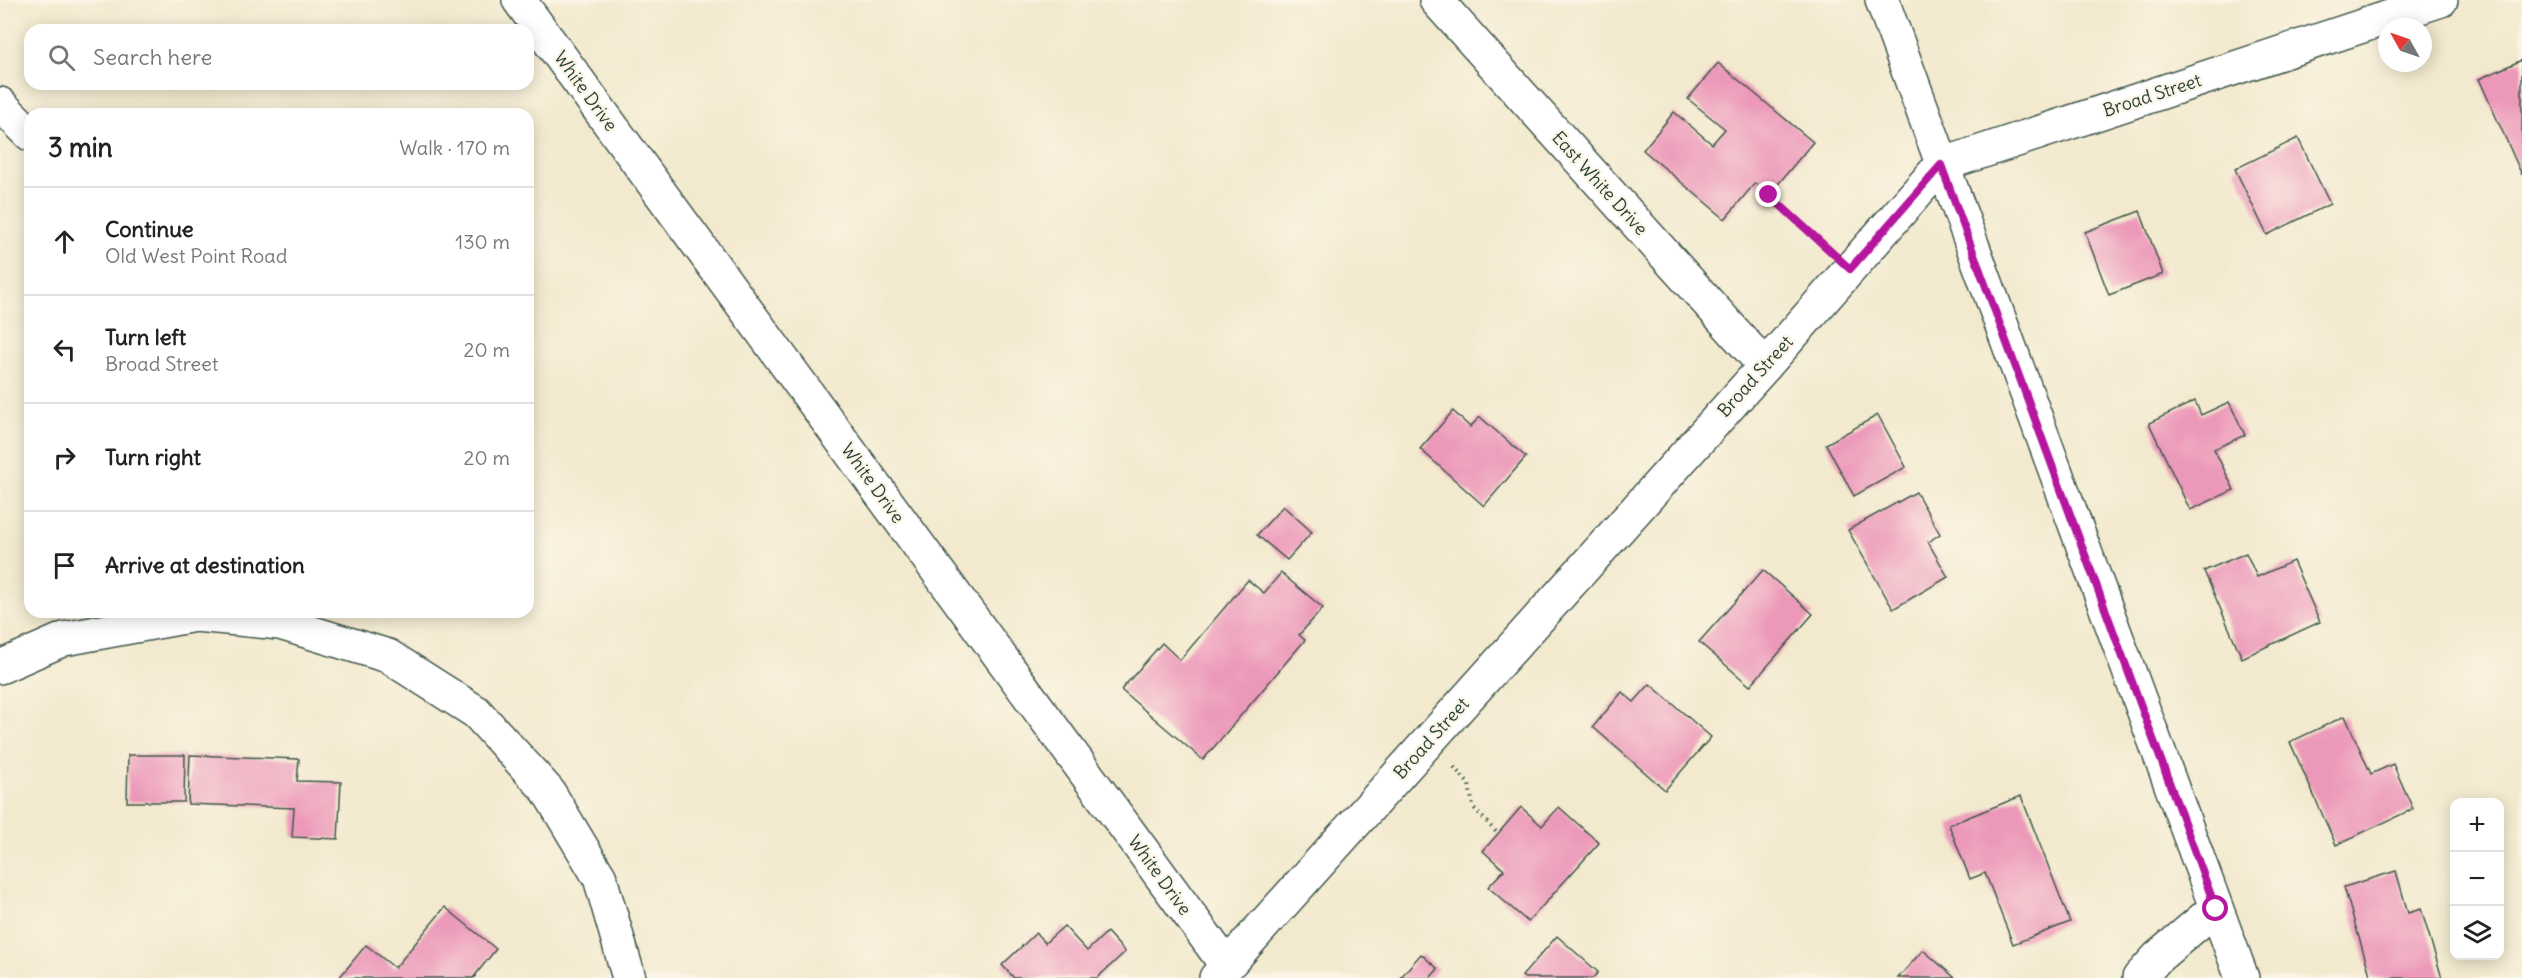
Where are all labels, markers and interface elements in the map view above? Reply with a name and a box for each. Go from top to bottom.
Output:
north arrow [2378,18,2432,72]
search box [24,24,534,90]
icon: search [45,41,78,74]
text: Search here [93,43,212,71]
street label: White Drive [549,47,623,135]
street label: Broad Street [2100,68,2204,122]
street label: East White Drive [1547,126,1653,240]
text: 3 min [48,131,113,164]
text: Walk · 170 m [399,135,510,160]
route end [1755,181,1781,207]
text: Continue [105,215,194,243]
icon: ahead [48,225,81,258]
text: 130 m [455,229,510,254]
text: Old West Point Road [105,243,287,268]
text: Turn left [105,323,186,351]
street label: Broad Street [1712,330,1798,422]
icon: left [48,333,81,366]
text: 20 m [464,337,510,362]
text: Broad Street [105,351,219,376]
street label: White Drive [836,439,910,527]
icon: right [48,441,81,474]
text: Turn right [105,443,201,471]
text: 20 m [464,445,510,470]
icon: arrive [48,549,81,582]
text: Arrive at destination [105,551,305,579]
street label: Broad Street [1388,692,1474,784]
map controls [2450,798,2504,960]
button: + [2450,798,2504,852]
street label: White Drive [1123,831,1197,919]
button: − [2450,852,2504,906]
route start [2202,895,2228,921]
button: layers [2450,906,2504,960]

